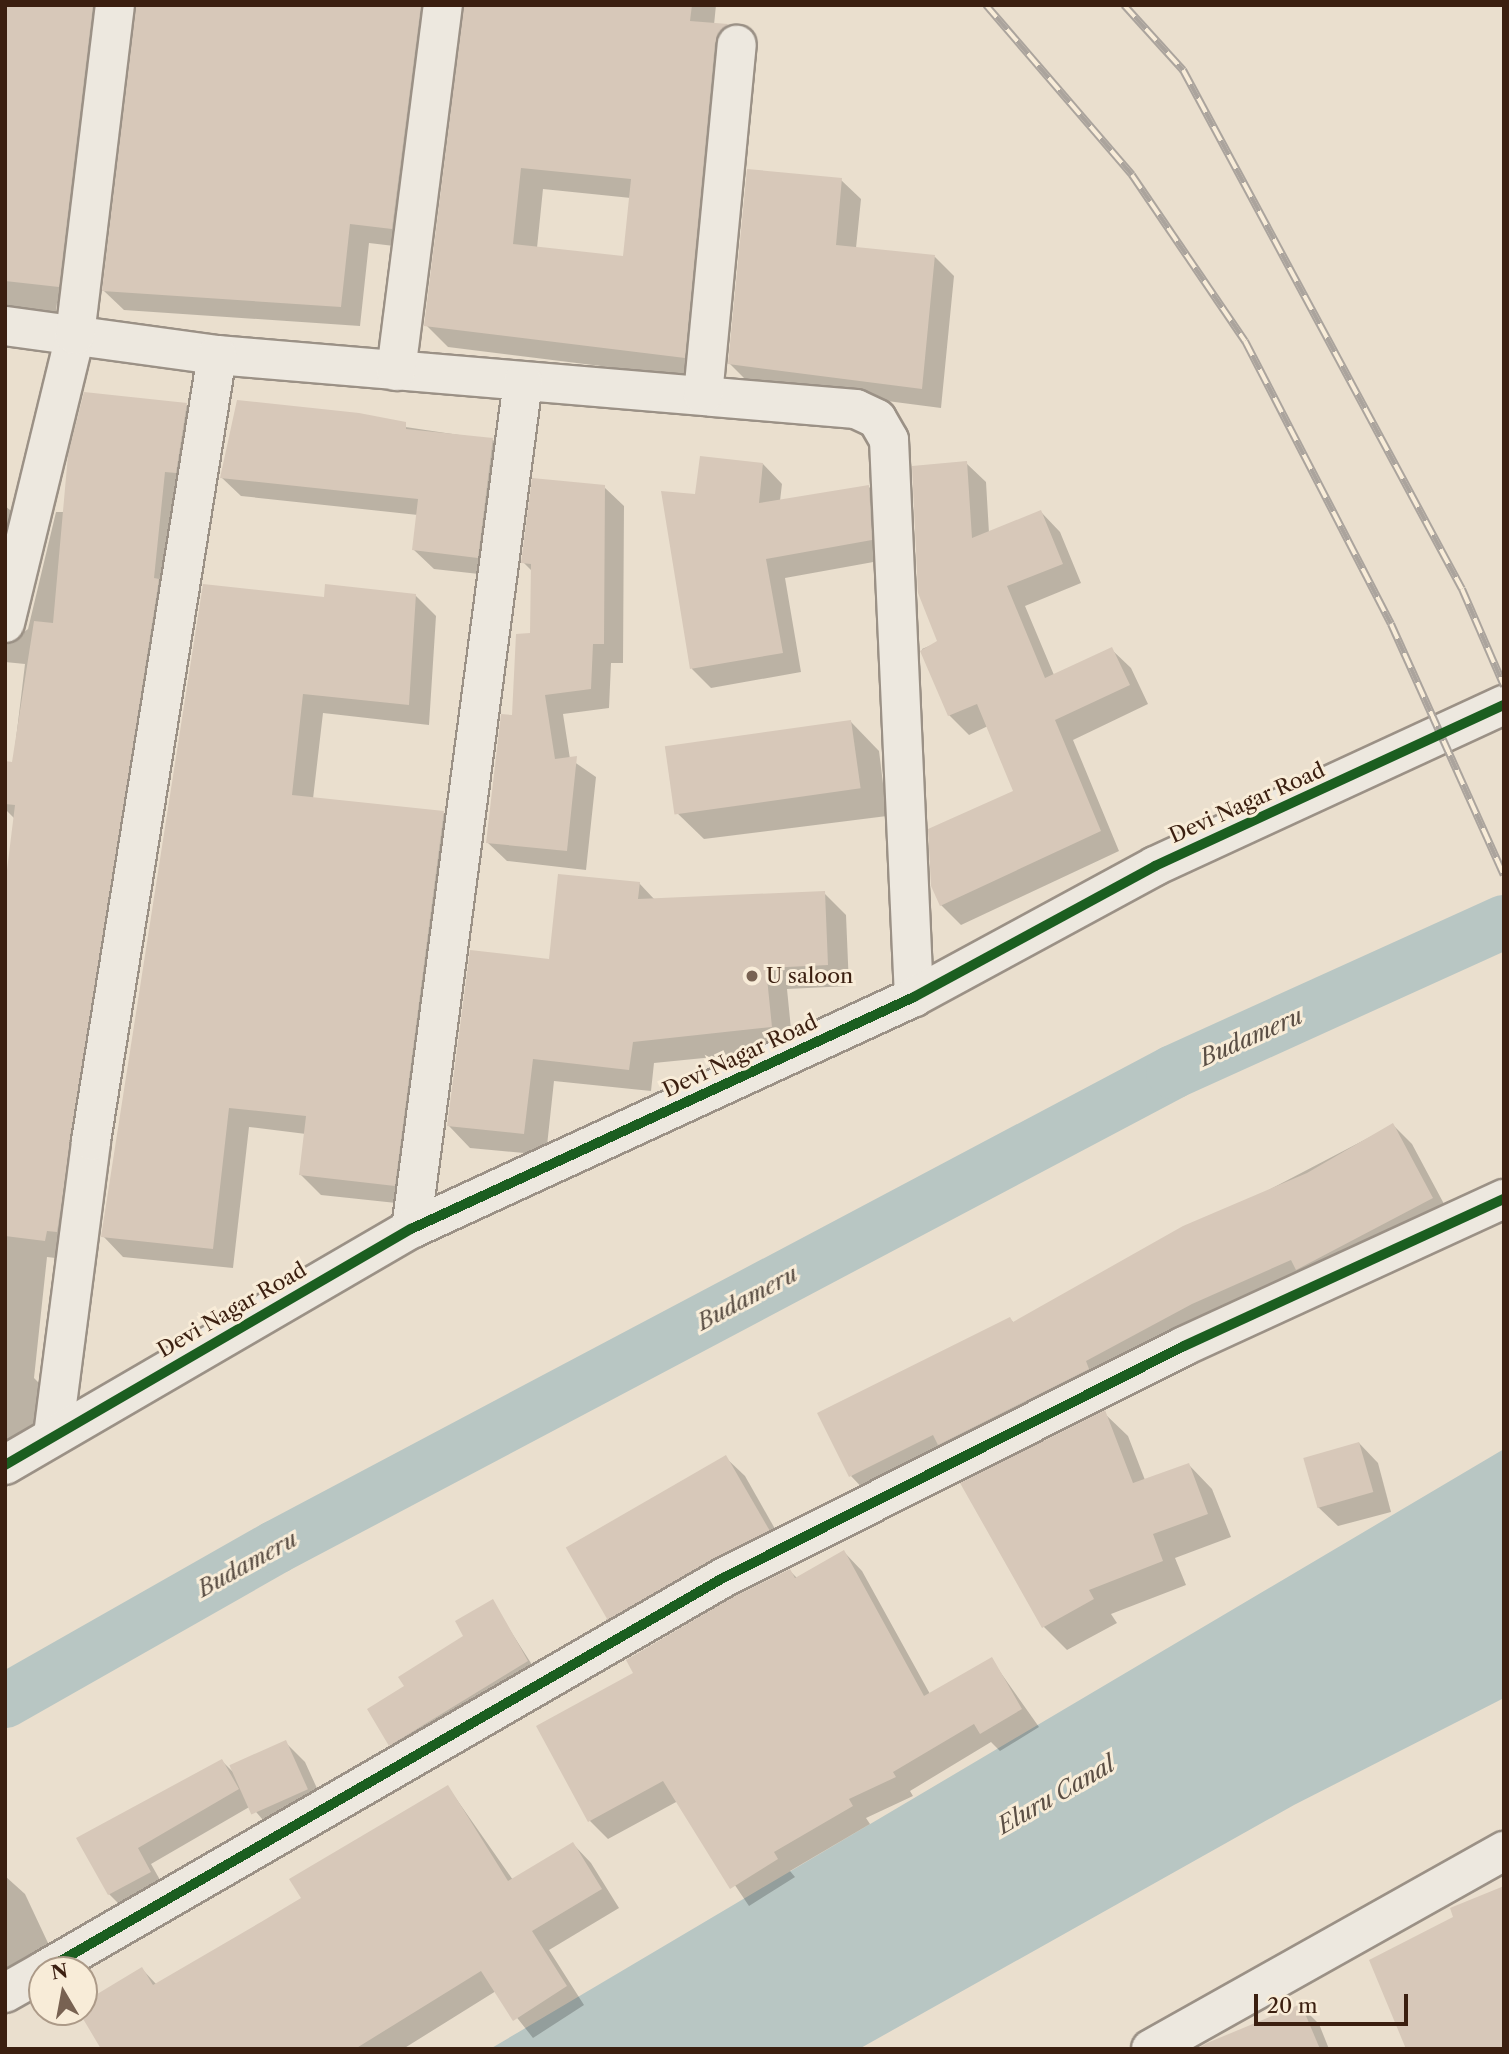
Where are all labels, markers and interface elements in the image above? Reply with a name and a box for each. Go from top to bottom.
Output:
street label: Devi Nagar Road [1165,757,1329,849]
place label: U saloon [766,963,853,989]
marker: U saloon [744,968,760,984]
water label: Budameru [1195,1002,1307,1072]
street label: Devi Nagar Road [659,1009,821,1103]
street label: Devi Nagar Road [153,1257,311,1363]
water label: Budameru [692,1260,802,1336]
water label: Budameru [192,1525,302,1603]
water label: Eluru Canal [992,1750,1120,1840]
north arrow [28,1956,98,2026]
text: N [49,1959,70,1985]
scale bar [1257,1980,1411,2024]
text: 20 m [1267,1993,1318,2018]

